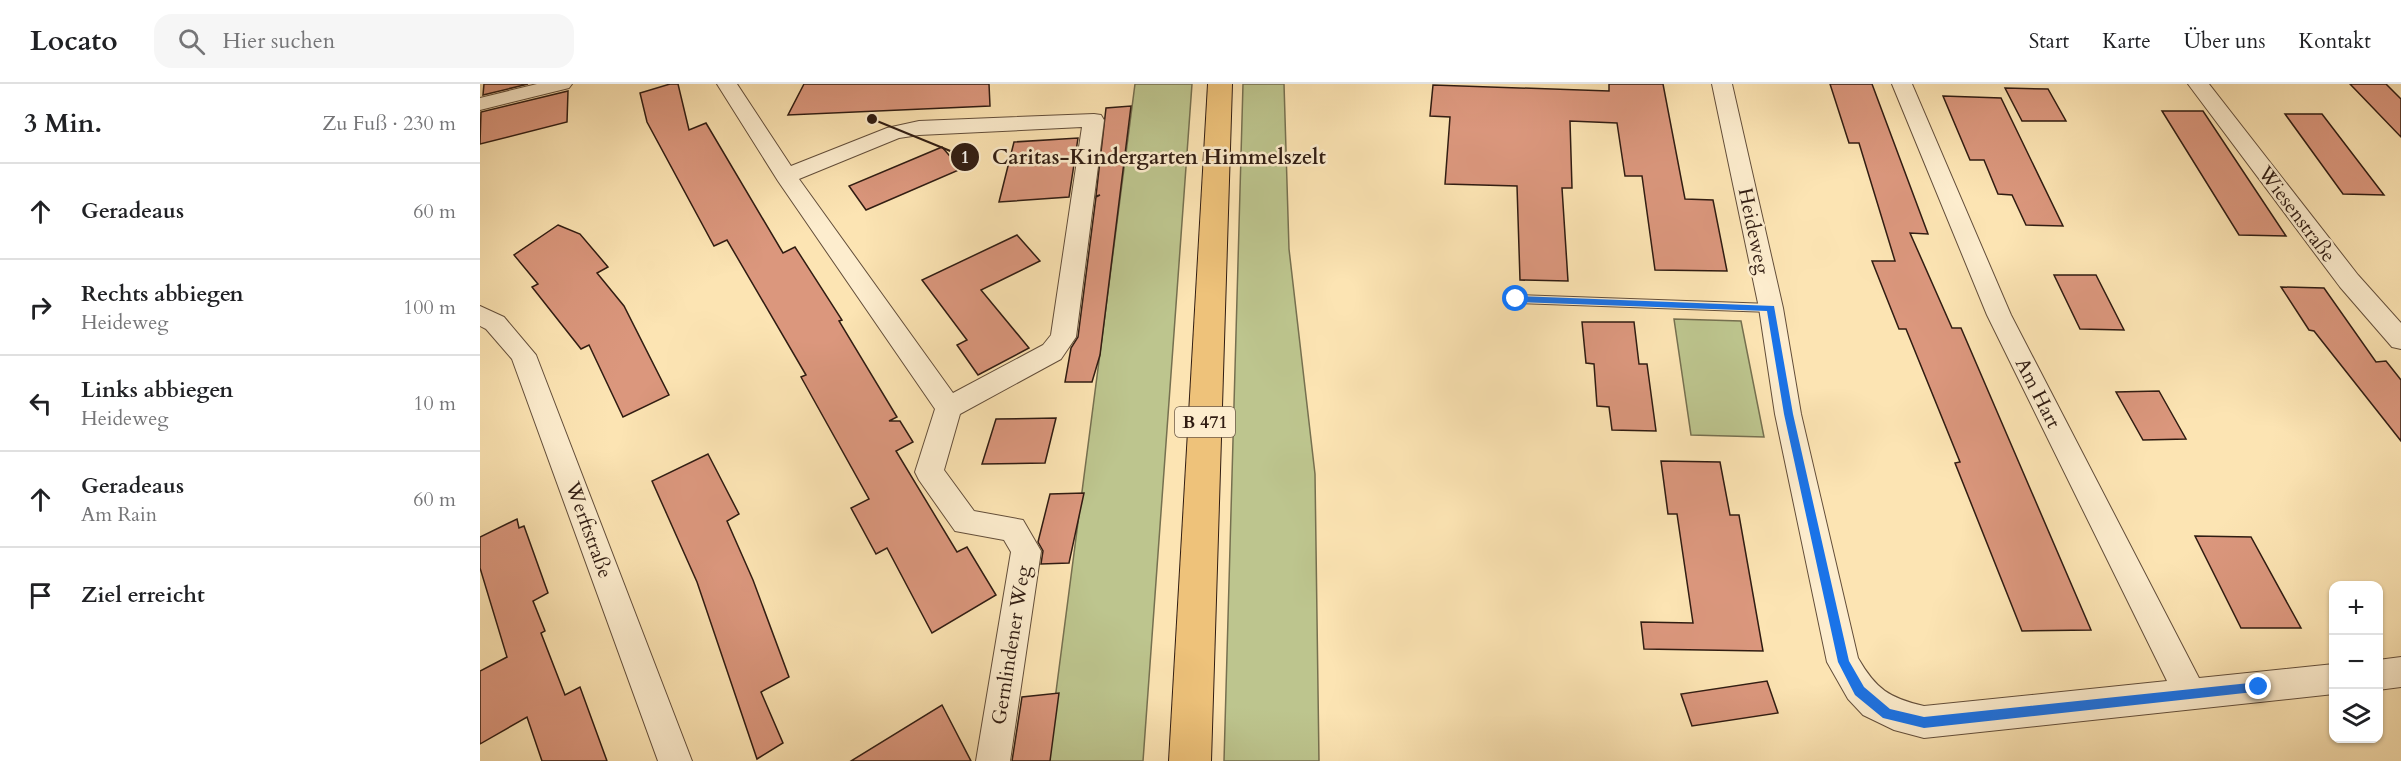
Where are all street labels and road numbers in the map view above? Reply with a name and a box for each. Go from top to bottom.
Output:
street label: Wiesenstraße [2251,160,2342,268]
street label: Heideweg [1732,185,1776,277]
street label: Am Hart [2009,353,2067,433]
road number: B 471 [1175,407,1235,437]
street label: Werftstraße [559,477,619,582]
street label: Gernlindener Weg [985,563,1037,727]

